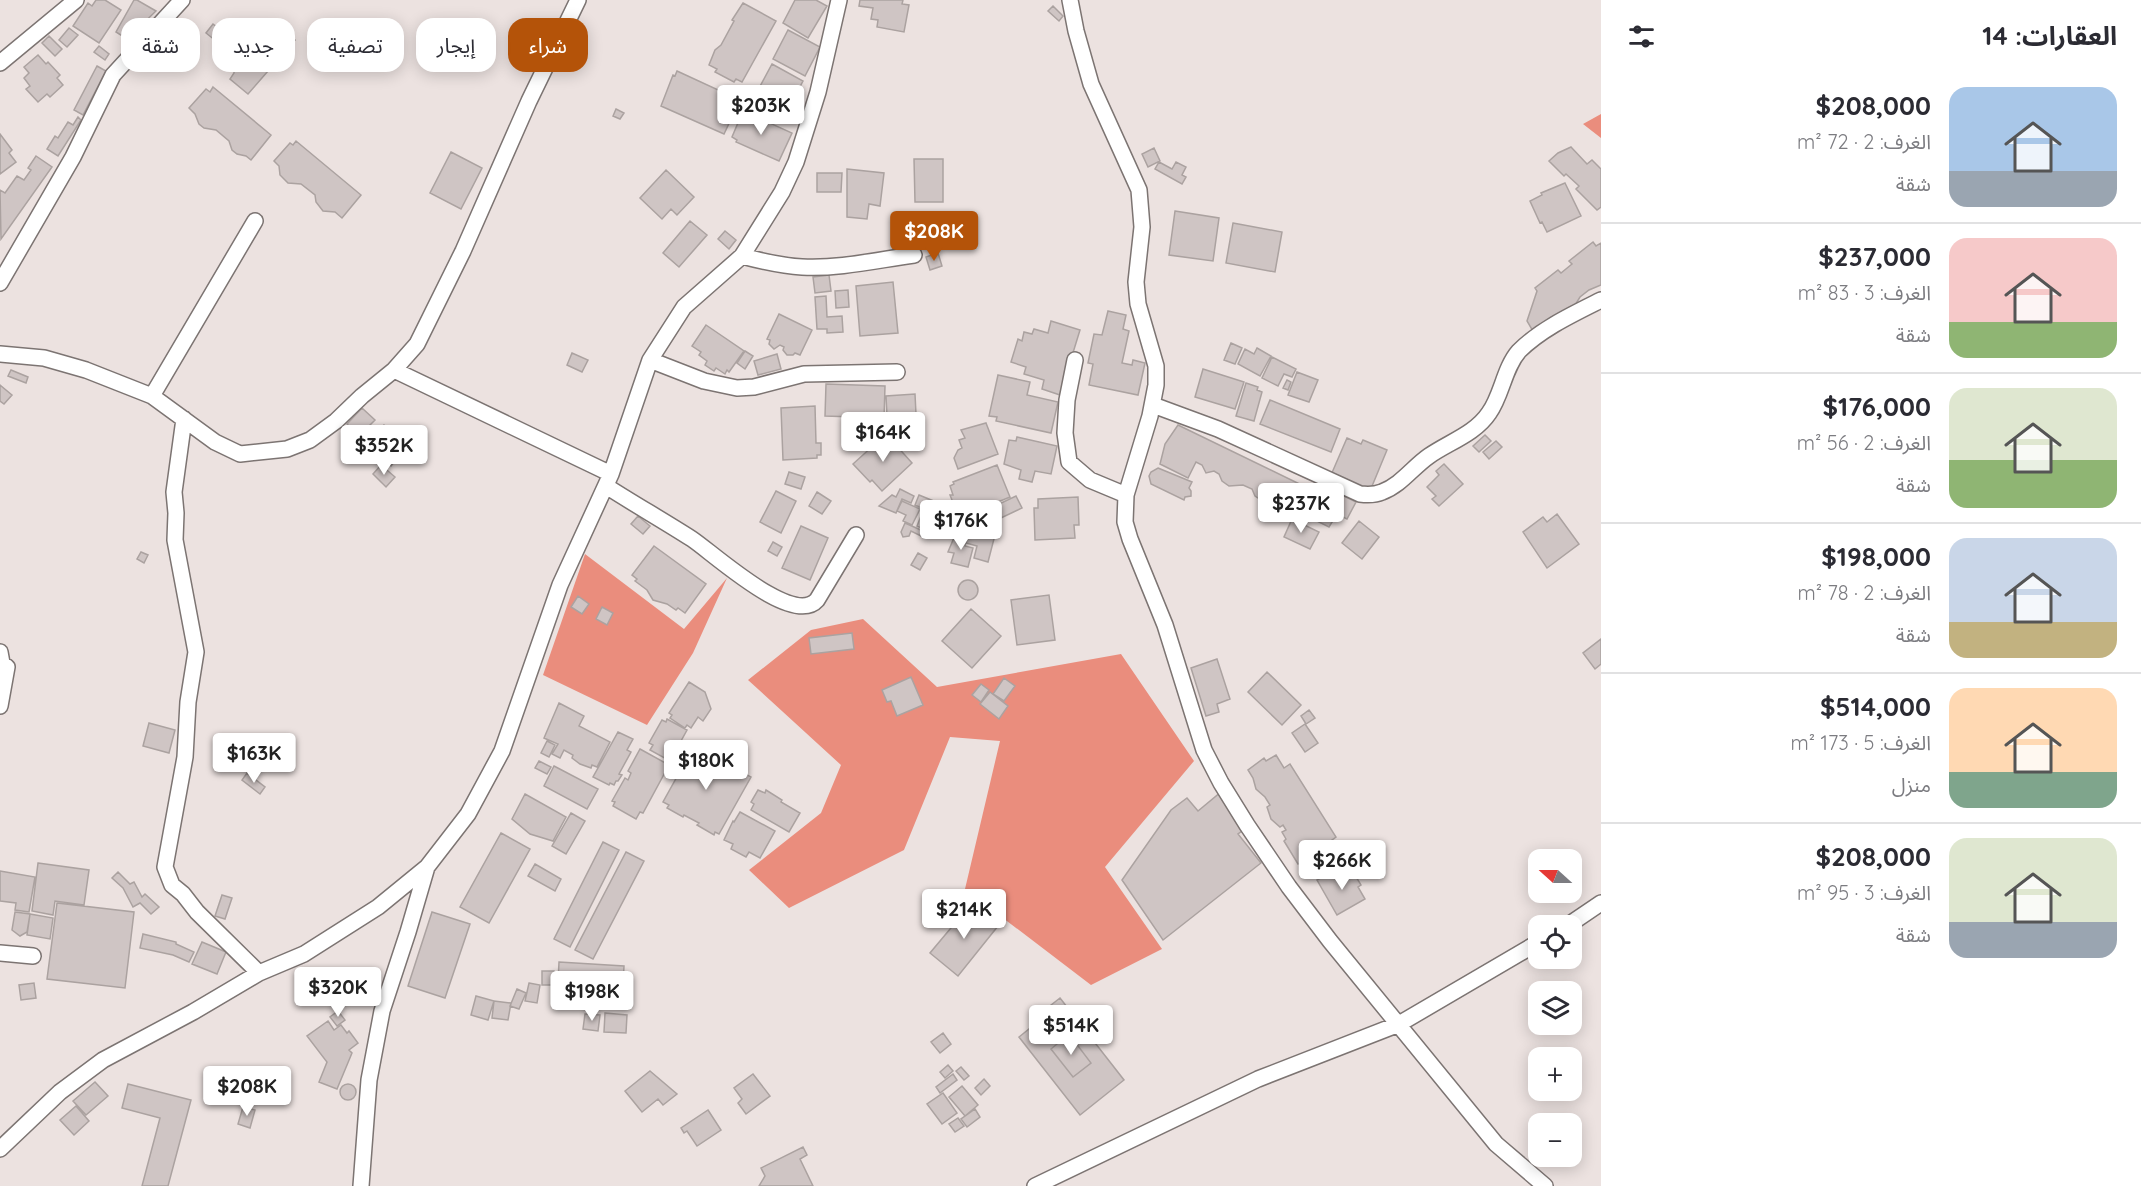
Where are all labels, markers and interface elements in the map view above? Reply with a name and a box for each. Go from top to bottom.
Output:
chip: شقة [121,18,200,72]
chip: جديد [212,18,295,72]
chip: تصفية [307,18,404,72]
chip: إيجار [416,18,496,72]
chip: شراء [508,18,588,72]
text: العقارات: 14 [1982,19,2117,52]
icon: filters [1625,20,1658,53]
pin: $203K [719,85,803,136]
text: $208,000 [1815,89,1931,122]
text: $203K [731,92,791,117]
icon: home [1997,111,2069,183]
text: الغرف: 2 · 72 m² [1797,129,1931,154]
text: شقة [1896,171,1931,196]
pin: $208K [892,211,976,262]
text: $208K [904,218,964,243]
text: $237,000 [1818,240,1931,273]
icon: home [1997,262,2069,334]
text: الغرف: 3 · 83 m² [1798,280,1931,305]
text: شقة [1896,322,1931,347]
text: $176,000 [1822,390,1931,423]
pin: $164K [841,412,925,463]
icon: home [1997,412,2069,484]
text: $164K [855,419,911,444]
pin: $352K [342,425,426,476]
text: الغرف: 2 · 56 m² [1797,430,1931,455]
text: $352K [355,432,413,457]
text: شقة [1896,472,1931,497]
pin: $237K [1259,483,1343,534]
text: $237K [1272,490,1330,515]
pin: $176K [919,500,1003,551]
text: $176K [934,507,988,532]
text: $198,000 [1821,540,1931,573]
icon: home [1997,562,2069,634]
text: الغرف: 2 · 78 m² [1797,580,1931,605]
text: شقة [1896,622,1931,647]
text: $514,000 [1820,690,1931,723]
icon: home [1997,712,2069,784]
text: الغرف: 5 · 173 m² [1791,730,1931,755]
pin: $163K [212,733,296,784]
text: $163K [227,740,281,765]
pin: $180K [664,740,748,791]
text: $180K [678,747,734,772]
text: منزل [1892,772,1931,797]
pin: $266K [1300,840,1384,891]
text: $208,000 [1815,840,1931,873]
text: $266K [1313,847,1371,872]
north arrow [1528,849,1582,903]
map controls [1528,849,1582,1167]
icon: home [1997,862,2069,934]
text: الغرف: 3 · 95 m² [1797,880,1931,905]
pin: $214K [922,889,1006,940]
text: $214K [936,896,992,921]
button: locate [1528,915,1582,969]
text: شقة [1896,922,1931,947]
pin: $320K [296,967,380,1018]
pin: $198K [550,971,634,1022]
text: $320K [308,974,368,999]
text: $198K [564,978,620,1003]
button: layers [1528,981,1582,1035]
pin: $514K [1029,1005,1113,1056]
text: $514K [1043,1012,1099,1037]
button: + [1528,1047,1582,1101]
pin: $208K [205,1066,289,1117]
text: $208K [217,1073,277,1098]
button: − [1528,1113,1582,1167]

